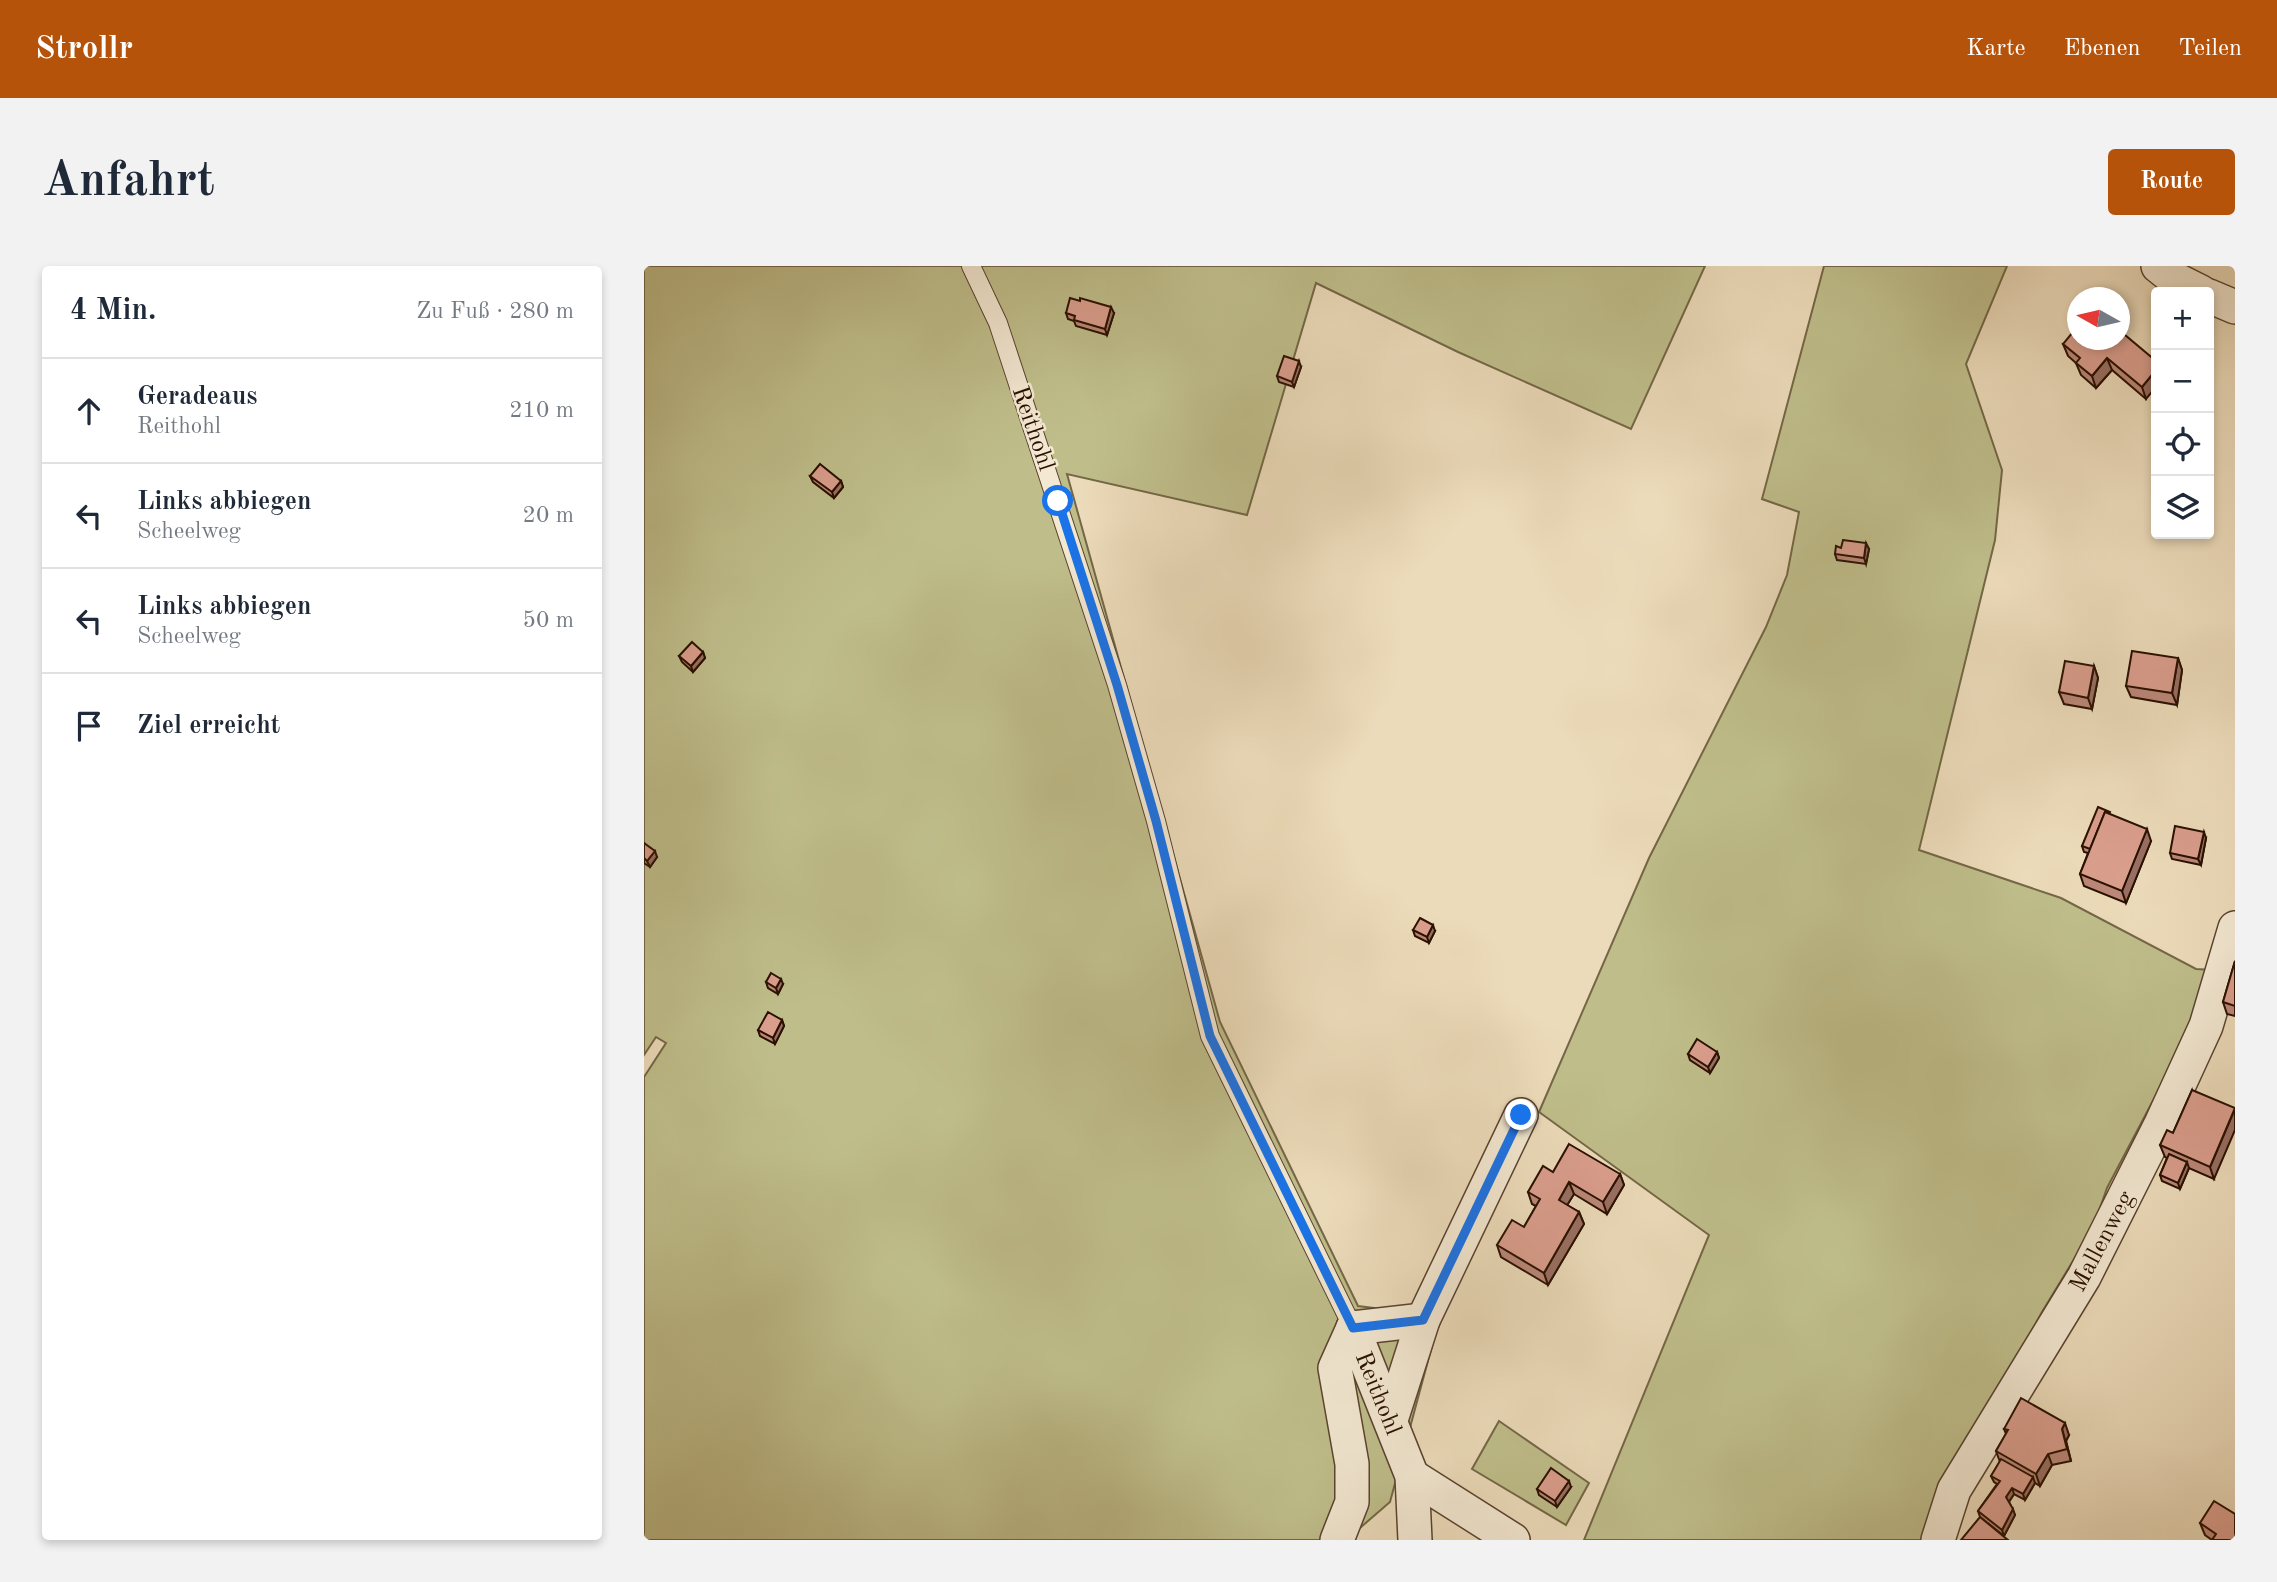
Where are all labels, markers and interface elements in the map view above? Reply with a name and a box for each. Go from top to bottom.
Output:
text: Strollr [35,33,133,66]
text: Karte [1966,37,2026,61]
text: Ebenen [2064,37,2140,61]
text: Teilen [2178,37,2242,61]
button: Route [2108,149,2235,215]
text: Anfahrt [42,158,215,207]
north arrow [2067,287,2130,350]
map controls [2151,287,2214,539]
button: + [2151,287,2214,350]
text: 4 Min. [70,296,156,326]
text: Zu Fuß · 280 m [416,300,574,323]
button: − [2151,350,2214,413]
street label: Reithohl [1007,383,1058,474]
text: Geradeaus [137,384,257,410]
icon: ahead [70,392,108,430]
text: 210 m [509,399,574,422]
button: locate [2151,413,2214,476]
text: Reithohl [137,415,221,438]
button: layers [2151,476,2214,539]
route start [1042,485,1073,516]
text: Links abbiegen [137,489,311,515]
icon: left [70,497,108,535]
text: 20 m [523,504,574,527]
text: Scheelweg [137,520,241,543]
text: Links abbiegen [137,594,311,620]
icon: left [70,602,108,640]
text: 50 m [523,609,574,632]
text: Scheelweg [137,625,241,648]
icon: arrive [70,707,108,745]
text: Ziel erreicht [137,713,280,739]
route end [1505,1099,1536,1130]
street label: Mallenweg [2066,1188,2139,1296]
street label: Reithohl [1350,1349,1405,1439]

